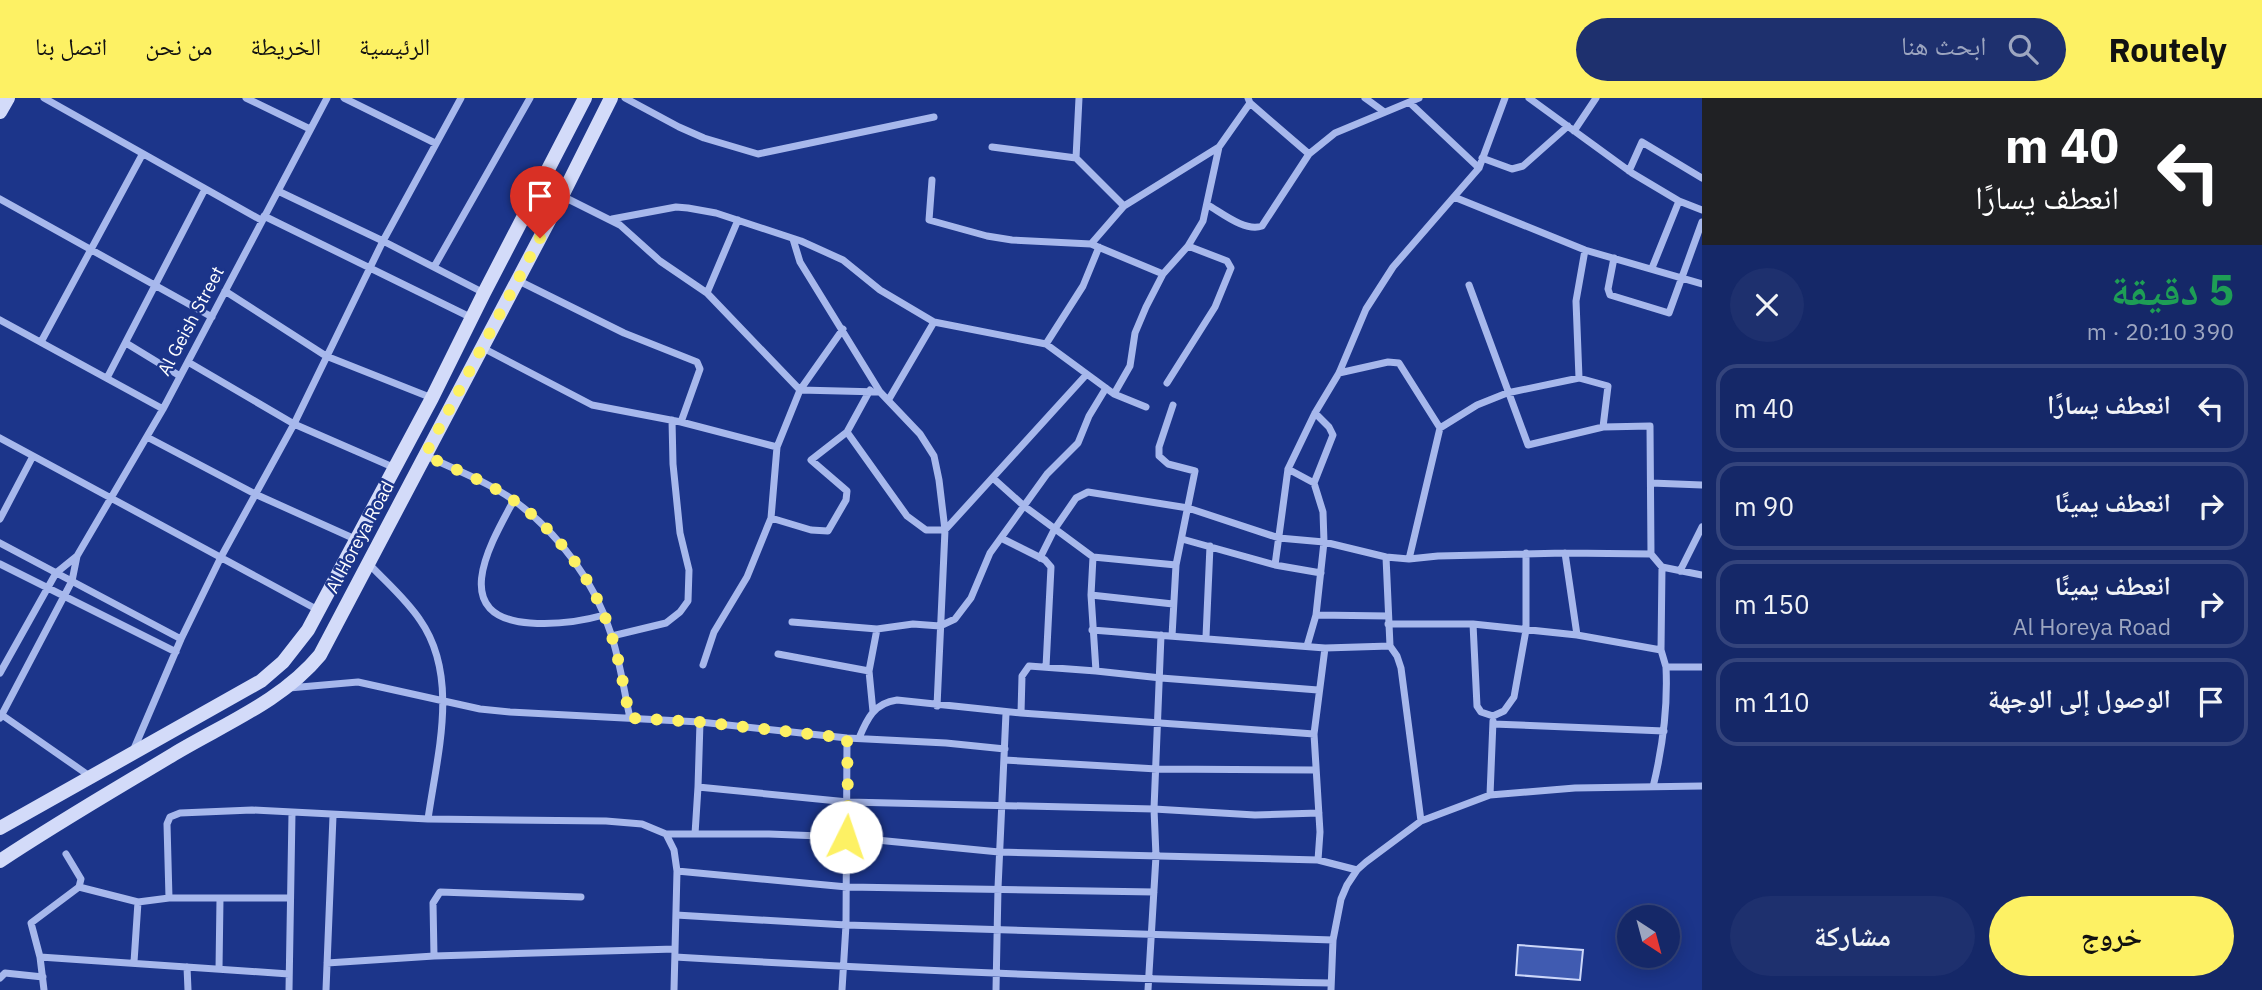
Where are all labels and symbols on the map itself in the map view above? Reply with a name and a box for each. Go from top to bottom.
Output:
pin [510,166,570,238]
street label: Al Geish Street [152,262,229,379]
street label: Al Horeya Road [320,477,399,597]
position arrow [809,800,883,874]
north arrow [1617,905,1680,968]

